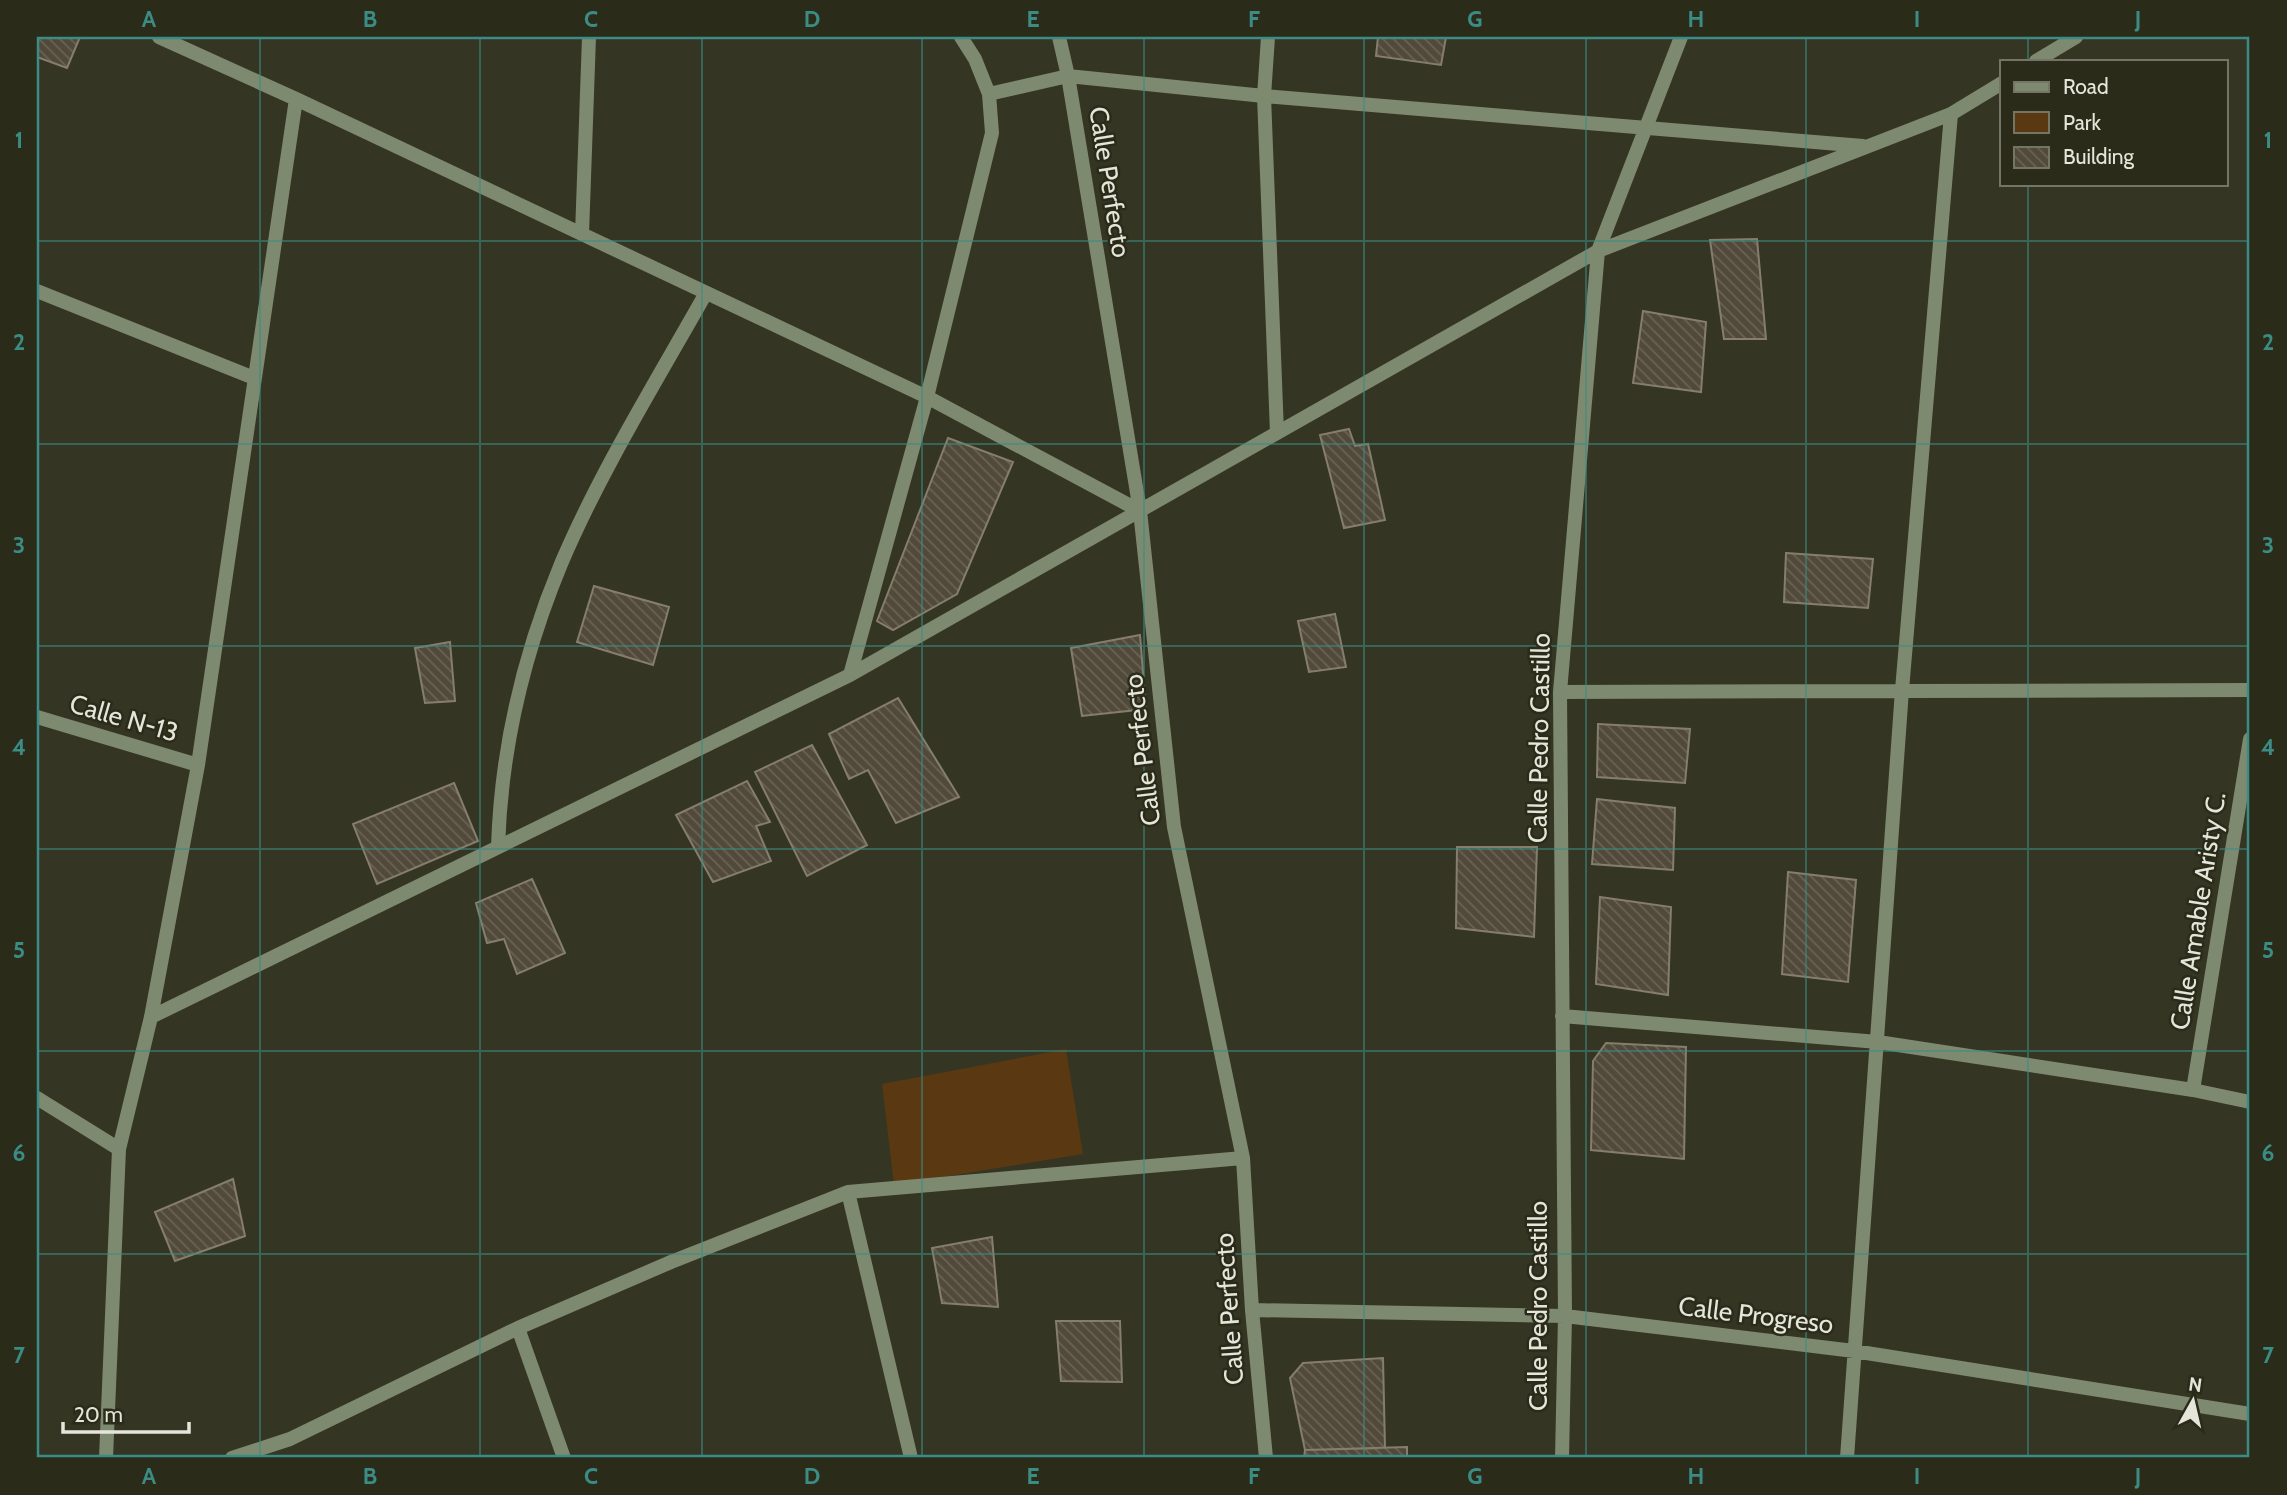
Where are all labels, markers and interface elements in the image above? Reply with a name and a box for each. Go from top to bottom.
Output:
text: A [142,5,157,33]
text: B [363,5,377,33]
text: C [584,5,598,33]
text: D [804,5,820,33]
text: E [1026,5,1040,33]
text: F [1248,5,1260,33]
text: G [1467,5,1483,33]
text: H [1688,5,1704,33]
text: I [1914,5,1920,33]
text: J [2134,5,2141,33]
legend [2000,60,2228,186]
text: Road [2063,74,2109,99]
street label: Calle Perfecto [1082,104,1138,260]
text: Park [2063,110,2101,135]
text: 1 [15,126,23,154]
text: 1 [2264,126,2272,154]
text: Building [2063,144,2135,169]
text: 2 [13,328,25,356]
text: 2 [2262,328,2274,356]
text: 3 [13,531,25,559]
text: 3 [2262,531,2274,559]
street label: Calle Pedro Castillo [1521,633,1557,843]
street label: Calle Perfecto [1117,672,1167,828]
street label: Calle N-13 [66,687,182,749]
text: 4 [12,733,26,761]
text: 4 [2261,733,2275,761]
street label: Calle Amable Aristy C. [2163,790,2233,1032]
text: 5 [13,936,25,964]
text: 5 [2262,936,2274,964]
text: 6 [13,1139,25,1167]
text: 6 [2262,1139,2274,1167]
street label: Calle Pedro Castillo [1522,1201,1554,1411]
street label: Calle Perfecto [1208,1232,1250,1386]
street label: Calle Progreso [1677,1290,1835,1340]
text: 7 [13,1341,25,1369]
text: 7 [2262,1341,2274,1369]
north arrow [2158,1366,2228,1436]
text: N [2187,1372,2204,1397]
scale bar [63,1390,189,1434]
text: 20 m [74,1402,123,1427]
text: A [142,1462,157,1490]
text: B [363,1462,377,1490]
text: C [584,1462,598,1490]
text: D [804,1462,820,1490]
text: E [1026,1462,1040,1490]
text: F [1248,1462,1260,1490]
text: G [1467,1462,1483,1490]
text: H [1688,1462,1704,1490]
text: I [1914,1462,1920,1490]
text: J [2134,1462,2141,1490]

